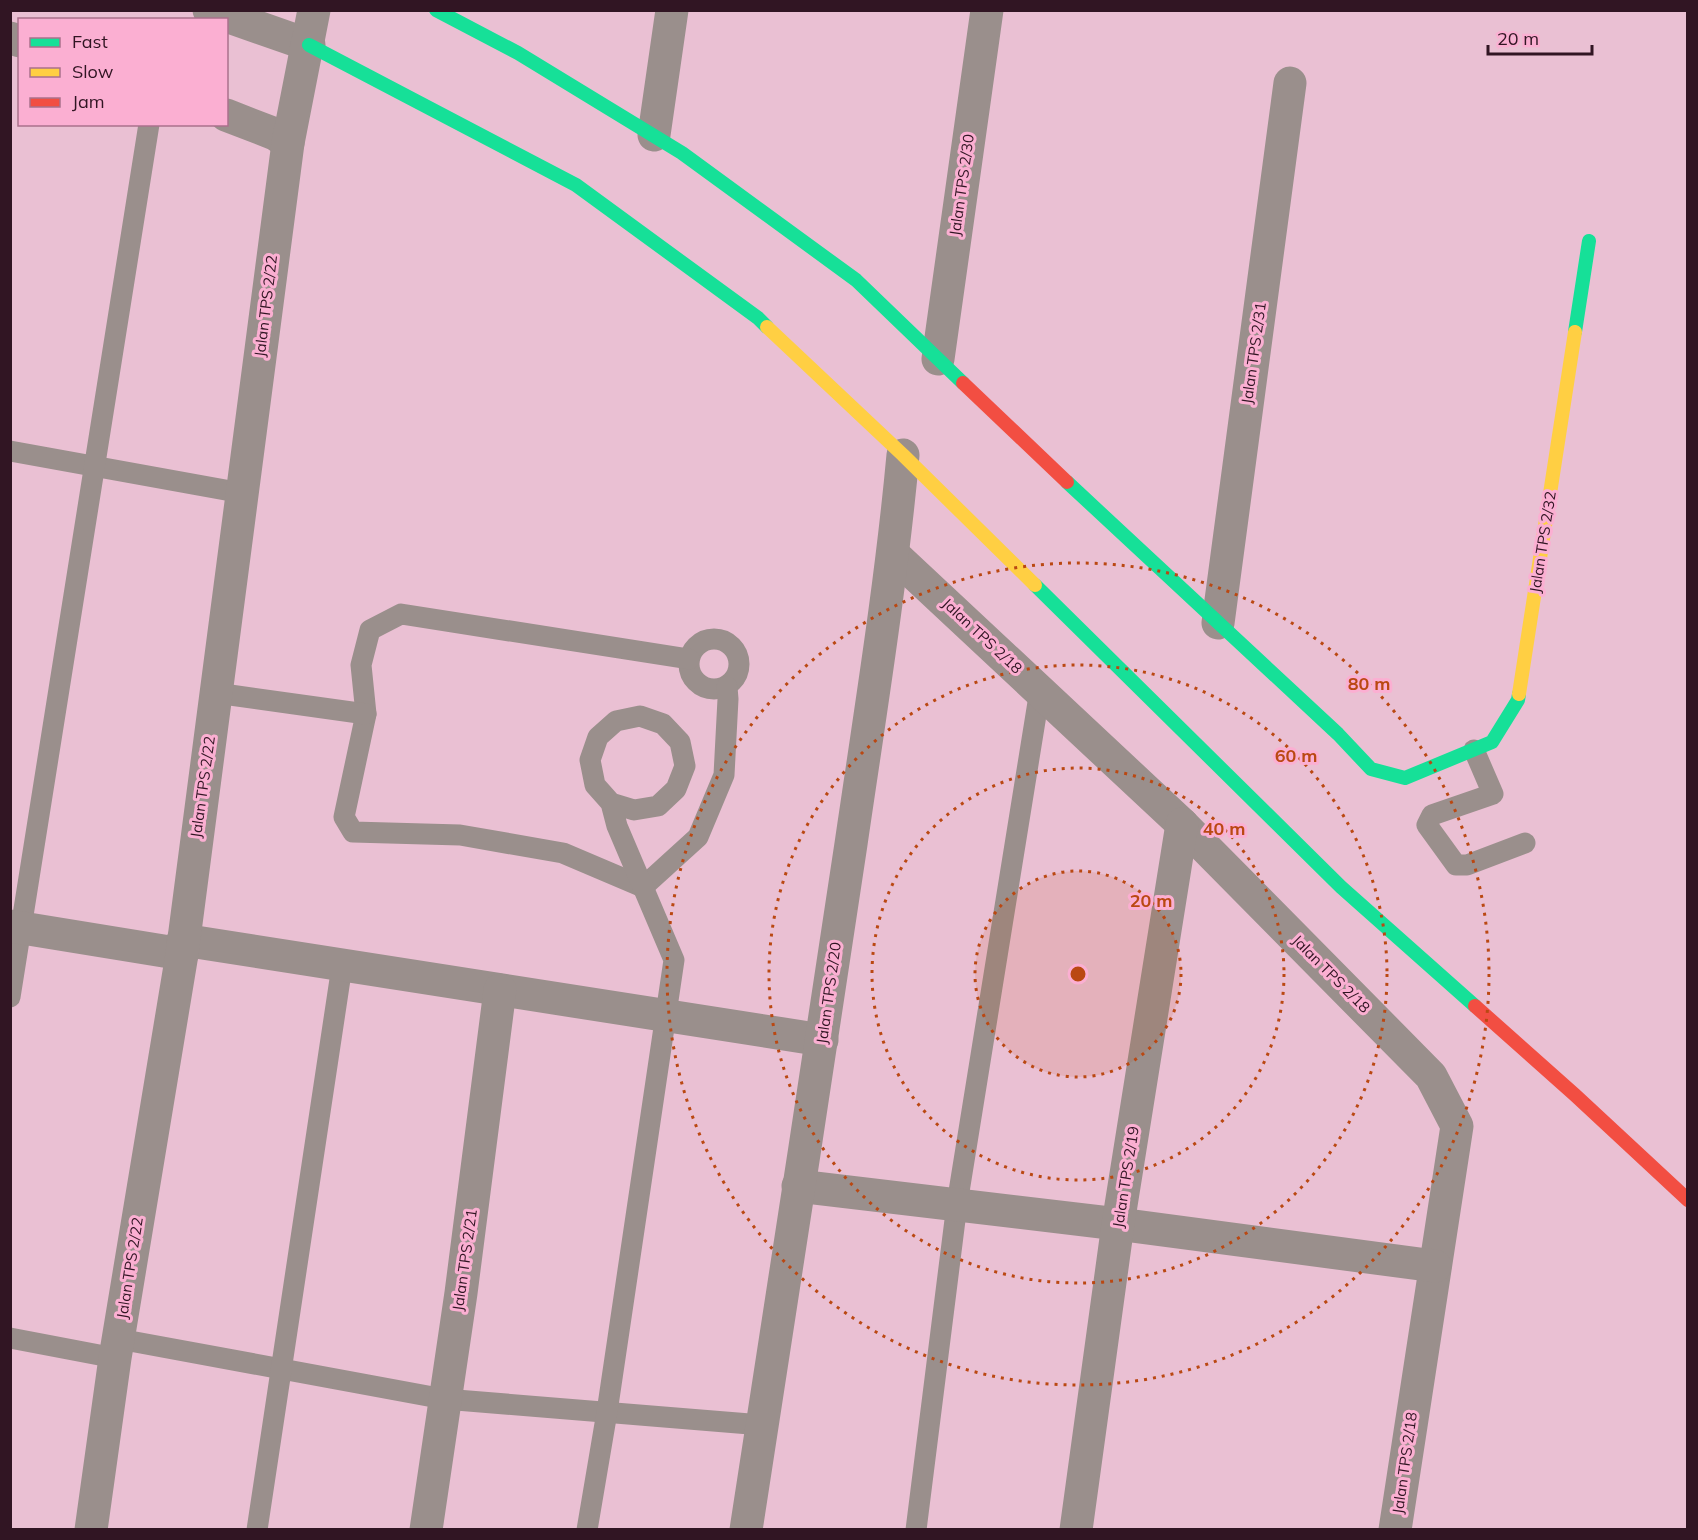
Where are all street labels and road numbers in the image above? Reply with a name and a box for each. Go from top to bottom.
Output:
street label: Jalan TPS 2/30 [945,133,978,237]
street label: Jalan TPS 2/22 [250,254,281,358]
street label: Jalan TPS 2/31 [1237,301,1270,405]
street label: Jalan TPS 2/32 [1525,490,1560,594]
street label: Jalan TPS 2/18 [938,594,1026,678]
street label: Jalan TPS 2/22 [186,735,219,839]
street label: Jalan TPS 2/18 [1288,931,1374,1017]
street label: Jalan TPS 2/20 [812,941,845,1045]
street label: Jalan TPS 2/19 [1108,1125,1143,1229]
street label: Jalan TPS 2/21 [448,1208,481,1312]
street label: Jalan TPS 2/22 [112,1216,147,1320]
street label: Jalan TPS 2/18 [1388,1411,1421,1515]

